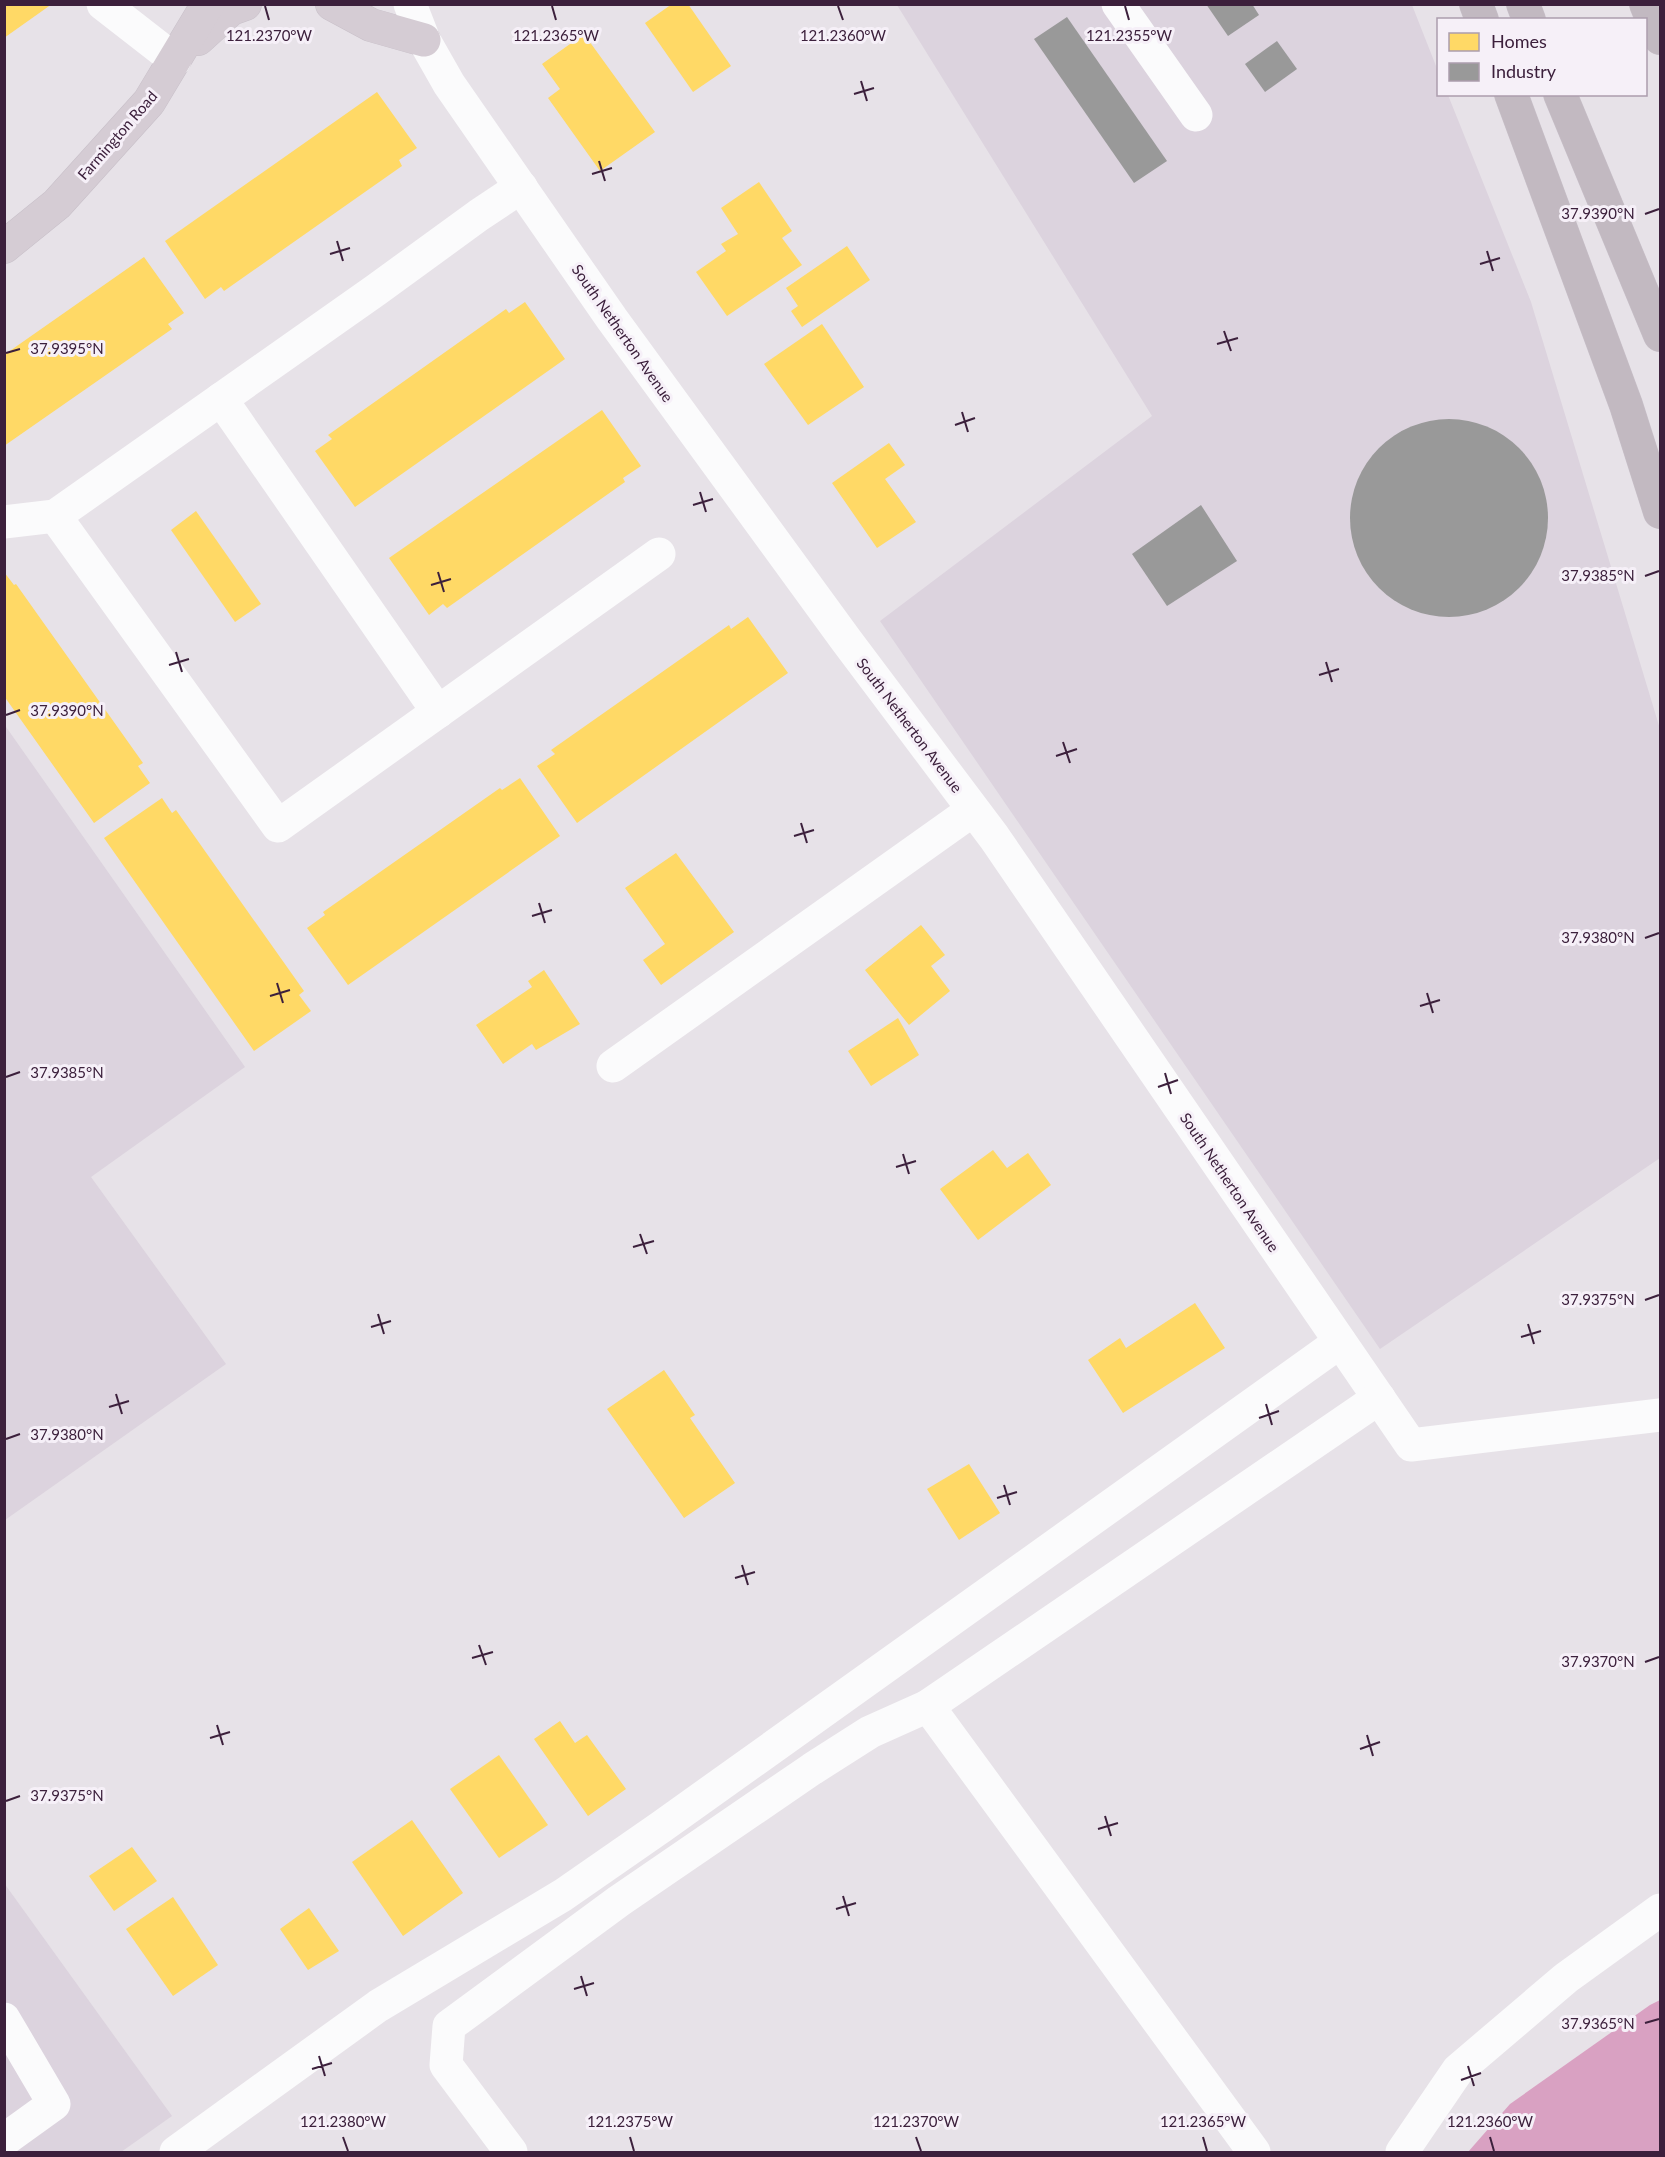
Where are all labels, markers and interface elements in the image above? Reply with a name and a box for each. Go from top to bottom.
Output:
legend [1437,18,1647,96]
text: 121.2370°W [226,26,313,44]
text: 121.2365°W [513,26,600,44]
text: 121.2360°W [800,26,887,44]
text: 121.2355°W [1086,26,1173,44]
text: Homes [1491,30,1547,52]
text: Industry [1491,60,1557,82]
street label: Farmington Road [74,87,160,183]
text: 37.9390°N [1561,204,1635,222]
street label: South Netherton Avenue [569,261,677,405]
text: 37.9395°N [30,339,104,357]
text: 37.9385°N [1561,566,1635,584]
street label: South Netherton Avenue [853,654,967,796]
text: 37.9390°N [30,701,104,719]
text: 37.9380°N [1561,928,1635,946]
text: 37.9385°N [30,1063,104,1081]
street label: South Netherton Avenue [1177,1109,1283,1255]
text: 37.9375°N [1561,1290,1635,1308]
text: 37.9380°N [30,1425,104,1443]
text: 37.9370°N [1561,1652,1635,1670]
text: 37.9375°N [30,1786,104,1804]
text: 37.9365°N [1561,2014,1635,2032]
text: 121.2380°W [300,2112,387,2130]
text: 121.2375°W [587,2112,674,2130]
text: 121.2370°W [873,2112,960,2130]
text: 121.2365°W [1160,2112,1247,2130]
text: 121.2360°W [1447,2112,1534,2130]

